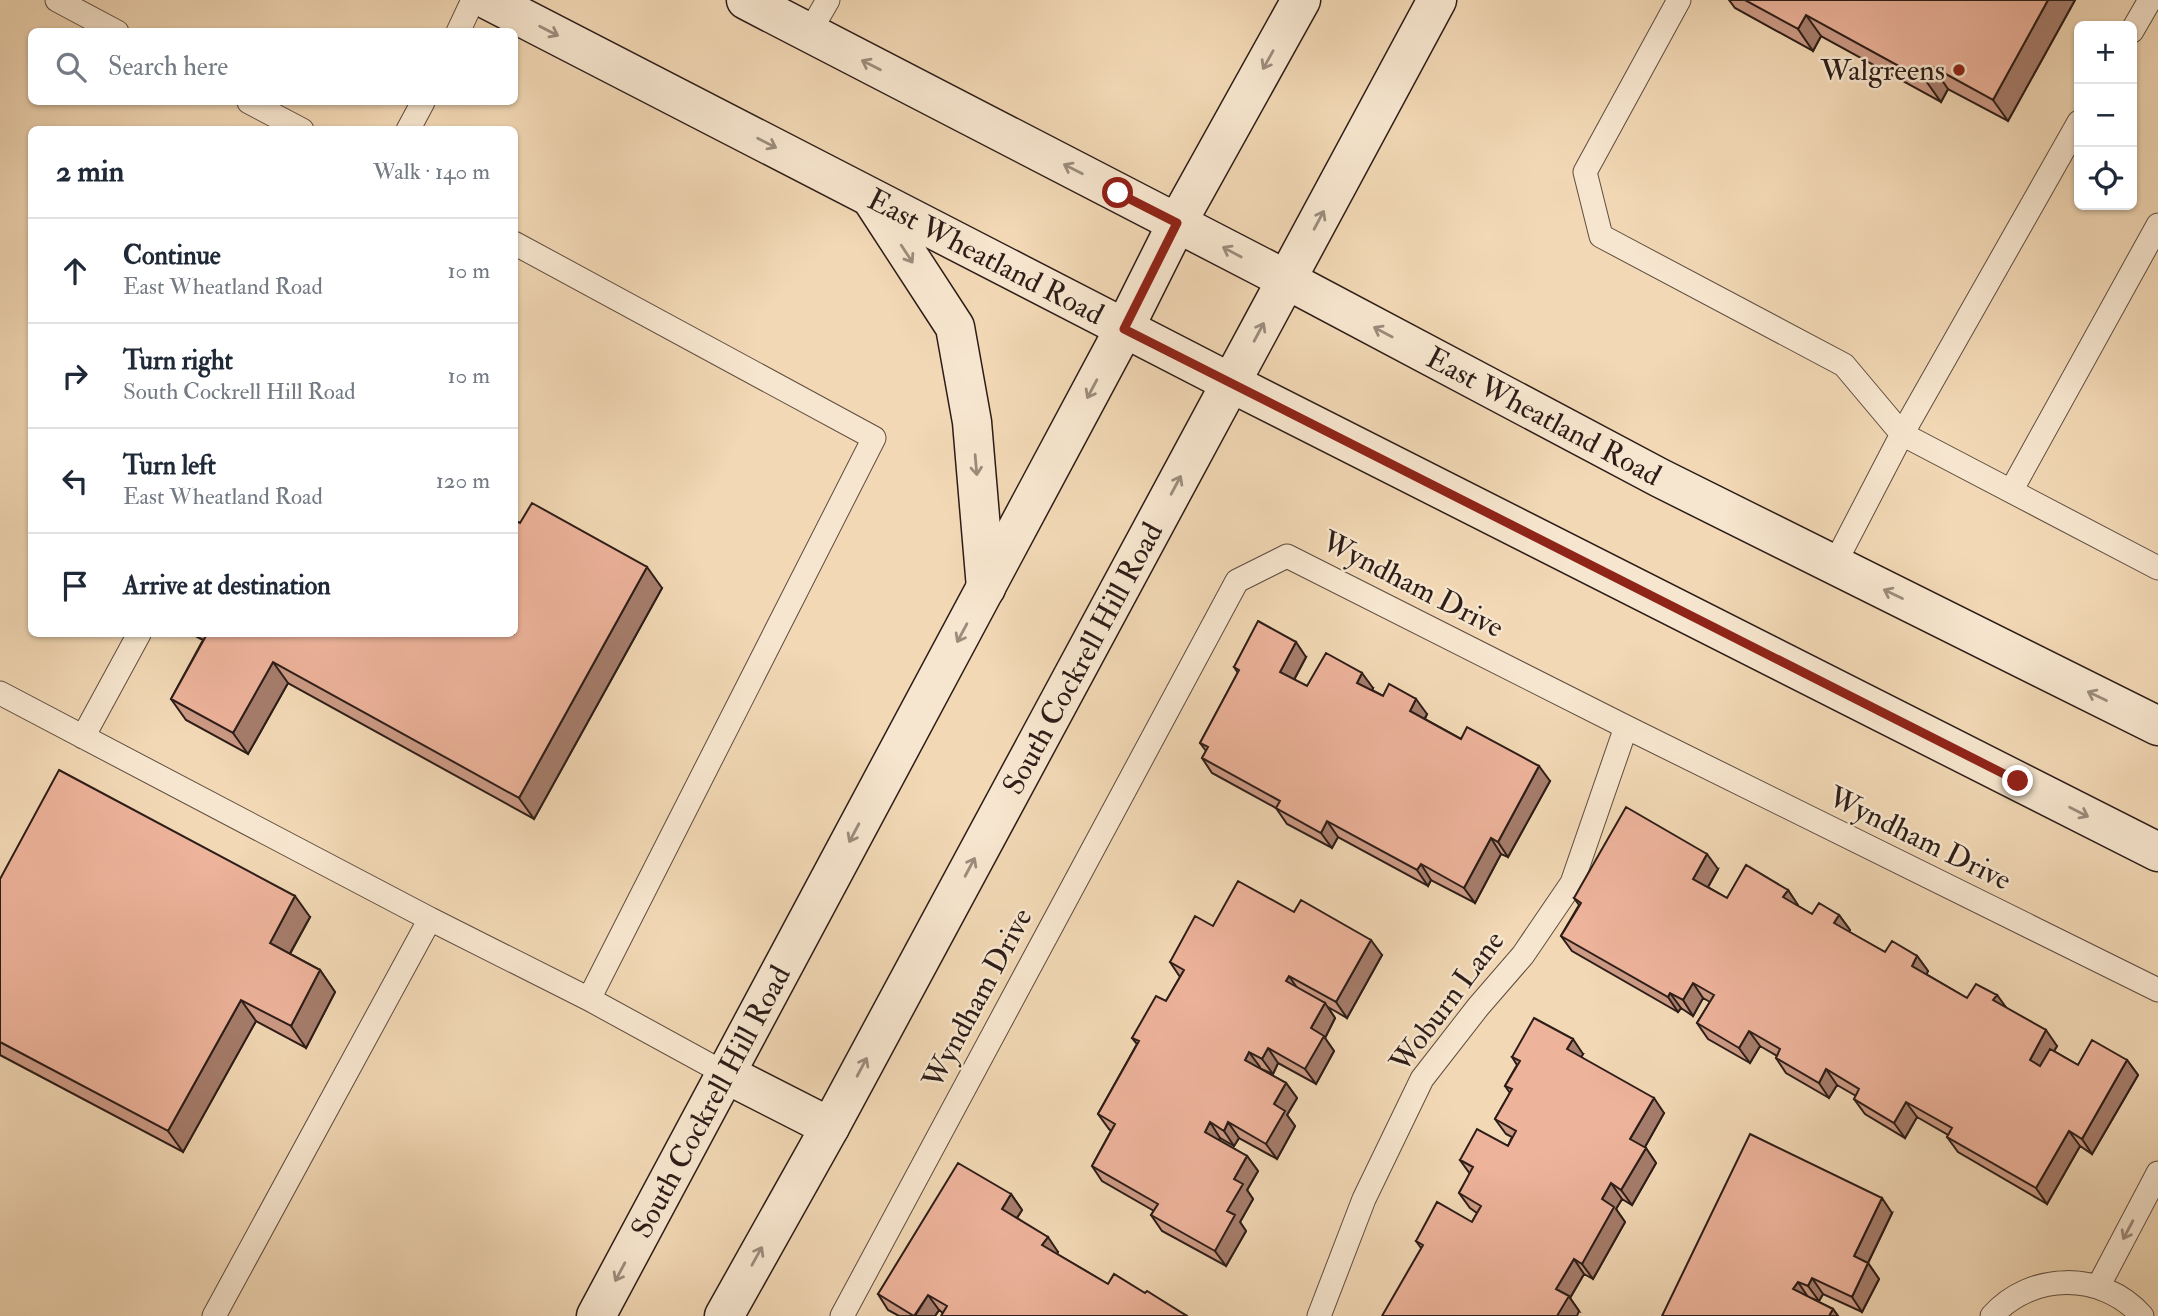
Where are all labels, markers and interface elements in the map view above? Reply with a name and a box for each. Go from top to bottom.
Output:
map controls [2074,21,2137,210]
button: + [2074,21,2137,84]
one-way arrow [538,25,559,39]
search box [28,28,518,105]
icon: search [52,48,90,86]
one-way arrow [1261,49,1275,69]
text: Search here [108,51,228,83]
place label: Walgreens [1819,52,1945,89]
one-way arrow [861,57,882,71]
marker: Walgreens [1951,62,1967,78]
button: − [2074,84,2137,147]
one-way arrow [756,137,777,151]
button: locate [2074,147,2137,210]
text: 2 min [56,153,124,190]
text: Walk · 140 m [373,157,490,186]
one-way arrow [1063,162,1084,176]
route start [1102,177,1133,208]
street label: East Wheatland Road [861,181,1110,333]
one-way arrow [1313,210,1326,231]
text: Continue [123,240,221,272]
one-way arrow [900,243,914,263]
one-way arrow [1222,244,1243,258]
icon: ahead [56,252,94,290]
text: 10 m [447,256,490,285]
text: East Wheatland Road [123,272,323,301]
one-way arrow [1253,322,1266,343]
one-way arrow [1373,325,1394,339]
street label: East Wheatland Road [1420,339,1668,494]
text: Turn right [123,345,233,377]
icon: right [56,357,94,395]
text: 10 m [447,361,490,390]
text: South Cockrell Hill Road [123,377,356,406]
one-way arrow [1085,378,1099,399]
text: Turn left [123,450,216,482]
one-way arrow [970,453,983,476]
icon: left [56,462,94,500]
text: 120 m [436,466,490,495]
one-way arrow [1170,475,1183,496]
text: East Wheatland Road [123,482,323,511]
street label: South Cockrell Hill Road [995,516,1171,801]
street label: Wyndham Drive [1315,522,1510,646]
icon: arrive [56,567,94,605]
text: Arrive at destination [123,570,331,602]
one-way arrow [1883,587,1904,601]
one-way arrow [954,622,968,643]
one-way arrow [2087,688,2108,702]
route end [2002,765,2033,796]
street label: Wyndham Drive [1821,778,2017,899]
one-way arrow [2068,805,2089,819]
one-way arrow [847,823,861,843]
one-way arrow [964,857,977,878]
street label: Wyndham Drive [914,902,1040,1096]
street label: Woburn Lane [1382,923,1513,1080]
street label: South Cockrell Hill Road [623,959,799,1245]
one-way arrow [856,1057,869,1078]
one-way arrow [2121,1220,2135,1240]
one-way arrow [750,1247,764,1267]
one-way arrow [612,1261,626,1281]

